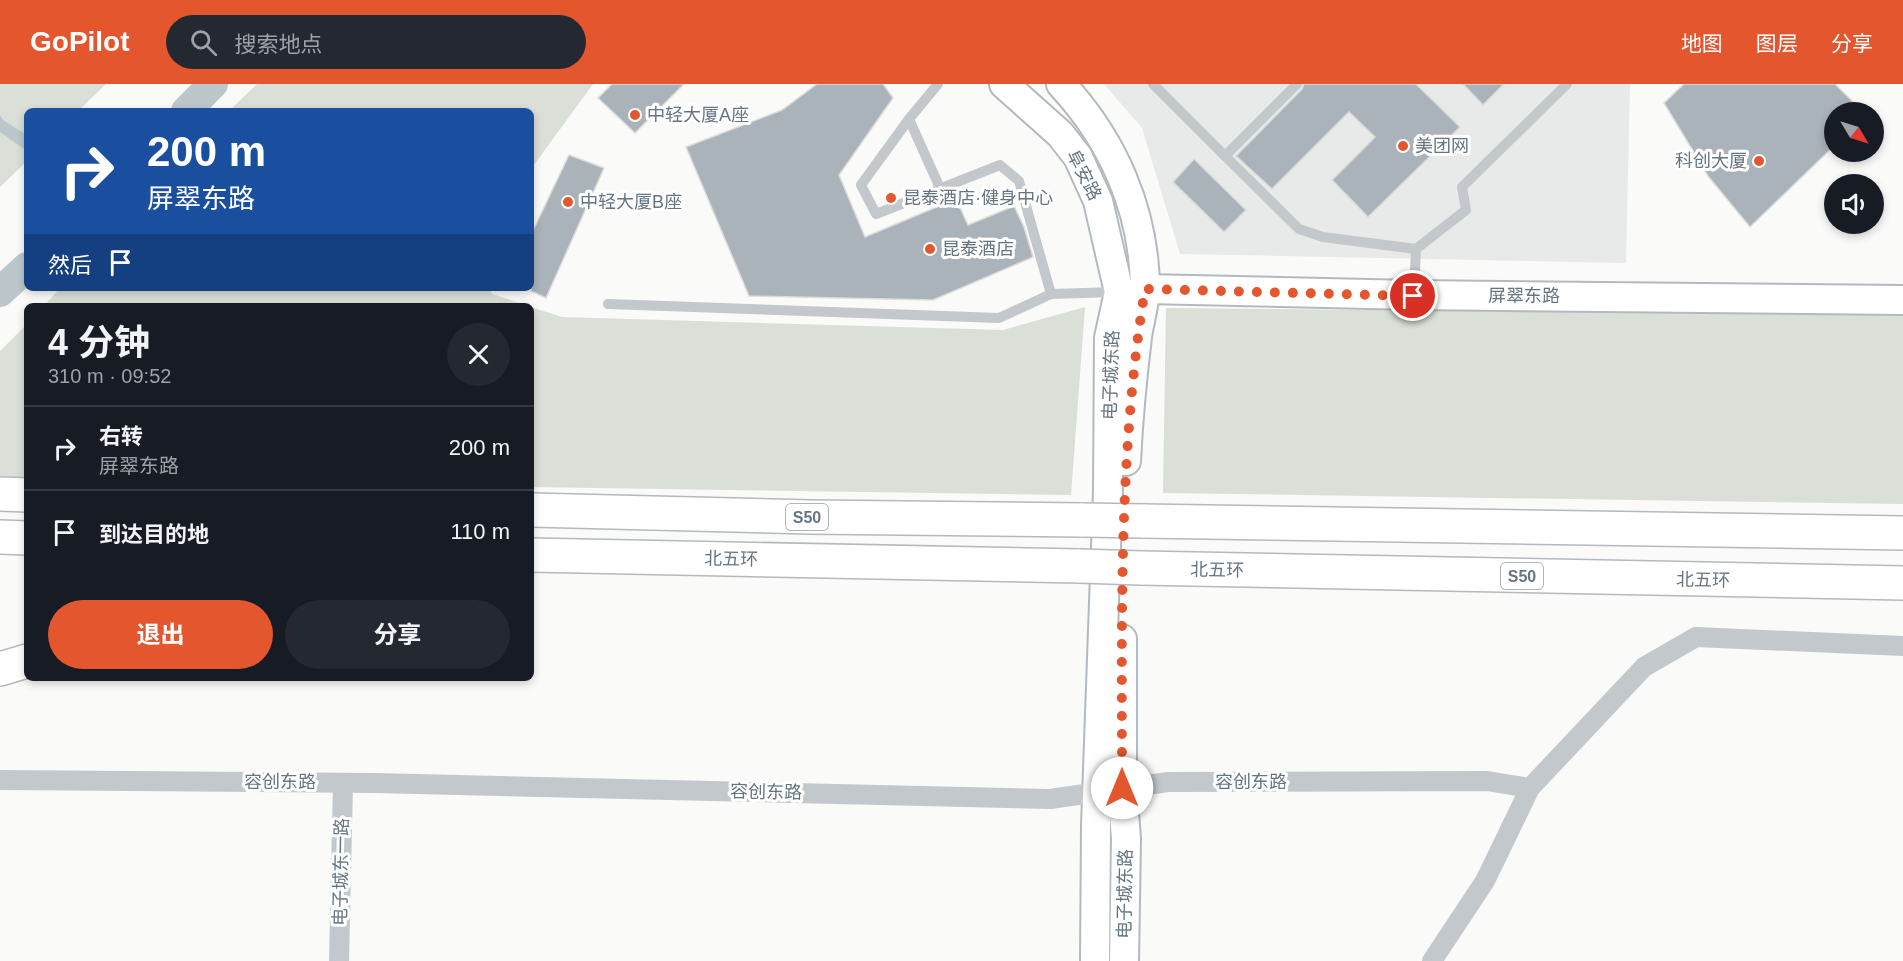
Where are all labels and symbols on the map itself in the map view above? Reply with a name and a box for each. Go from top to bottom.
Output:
north arrow [1824,102,1884,162]
place label: 中轻大厦A座 [647,105,749,125]
marker: 中轻大厦A座 [628,108,642,122]
place label: 美团网 [1415,136,1469,156]
marker: 美团网 [1396,139,1410,153]
street label: 阜安路 [1063,146,1105,204]
place label: 科创大厦 [1675,151,1747,171]
marker: 科创大厦 [1752,154,1766,168]
place label: 昆泰酒店·健身中心 [903,188,1053,208]
marker: 昆泰酒店·健身中心 [884,191,898,205]
place label: 中轻大厦B座 [580,192,682,212]
marker: 中轻大厦B座 [561,195,575,209]
place label: 昆泰酒店 [942,239,1014,259]
marker: 昆泰酒店 [923,242,937,256]
pin [1387,270,1438,321]
street label: 屏翠东路 [1488,286,1560,306]
street label: 电子城东路 [1099,330,1123,420]
road number: S50 [786,504,828,530]
street label: 北五环 [704,549,758,569]
street label: 北五环 [1190,560,1244,580]
road number: S50 [1501,563,1543,589]
street label: 北五环 [1676,570,1730,590]
position arrow [1090,756,1154,820]
street label: 容创东路 [244,772,316,792]
street label: 容创东路 [1215,772,1287,792]
street label: 容创东路 [730,781,802,803]
street label: 电子城东一路 [330,818,352,926]
street label: 电子城东路 [1114,849,1136,939]

